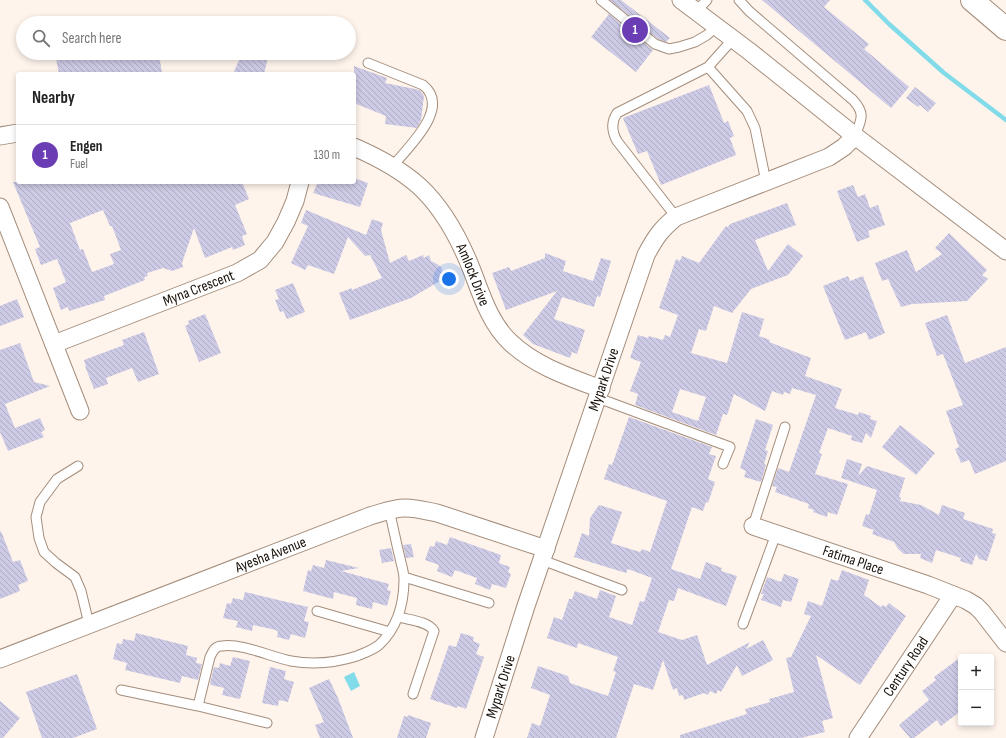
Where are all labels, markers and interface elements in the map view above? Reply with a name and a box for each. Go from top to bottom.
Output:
pin: 1 [622,15,648,45]
search box [16,16,356,60]
icon: search [30,27,52,49]
text: Search here [62,29,122,48]
text: Nearby [32,88,75,108]
text: Engen [70,137,102,156]
text: 1 [42,147,48,163]
text: 130 m [314,147,340,163]
text: Fuel [70,156,88,172]
street label: Amlock Drive [451,240,494,309]
street label: Myna Crescent [160,266,238,311]
your location [439,269,459,289]
street label: Mypark Drive [584,346,624,414]
street label: Ayesha Avenue [232,533,309,578]
street label: Fatima Place [820,541,886,579]
street label: Century Road [879,633,933,700]
street label: Mypark Drive [482,653,520,721]
map controls [958,654,994,726]
button: + [958,654,994,690]
button: − [958,690,994,726]

